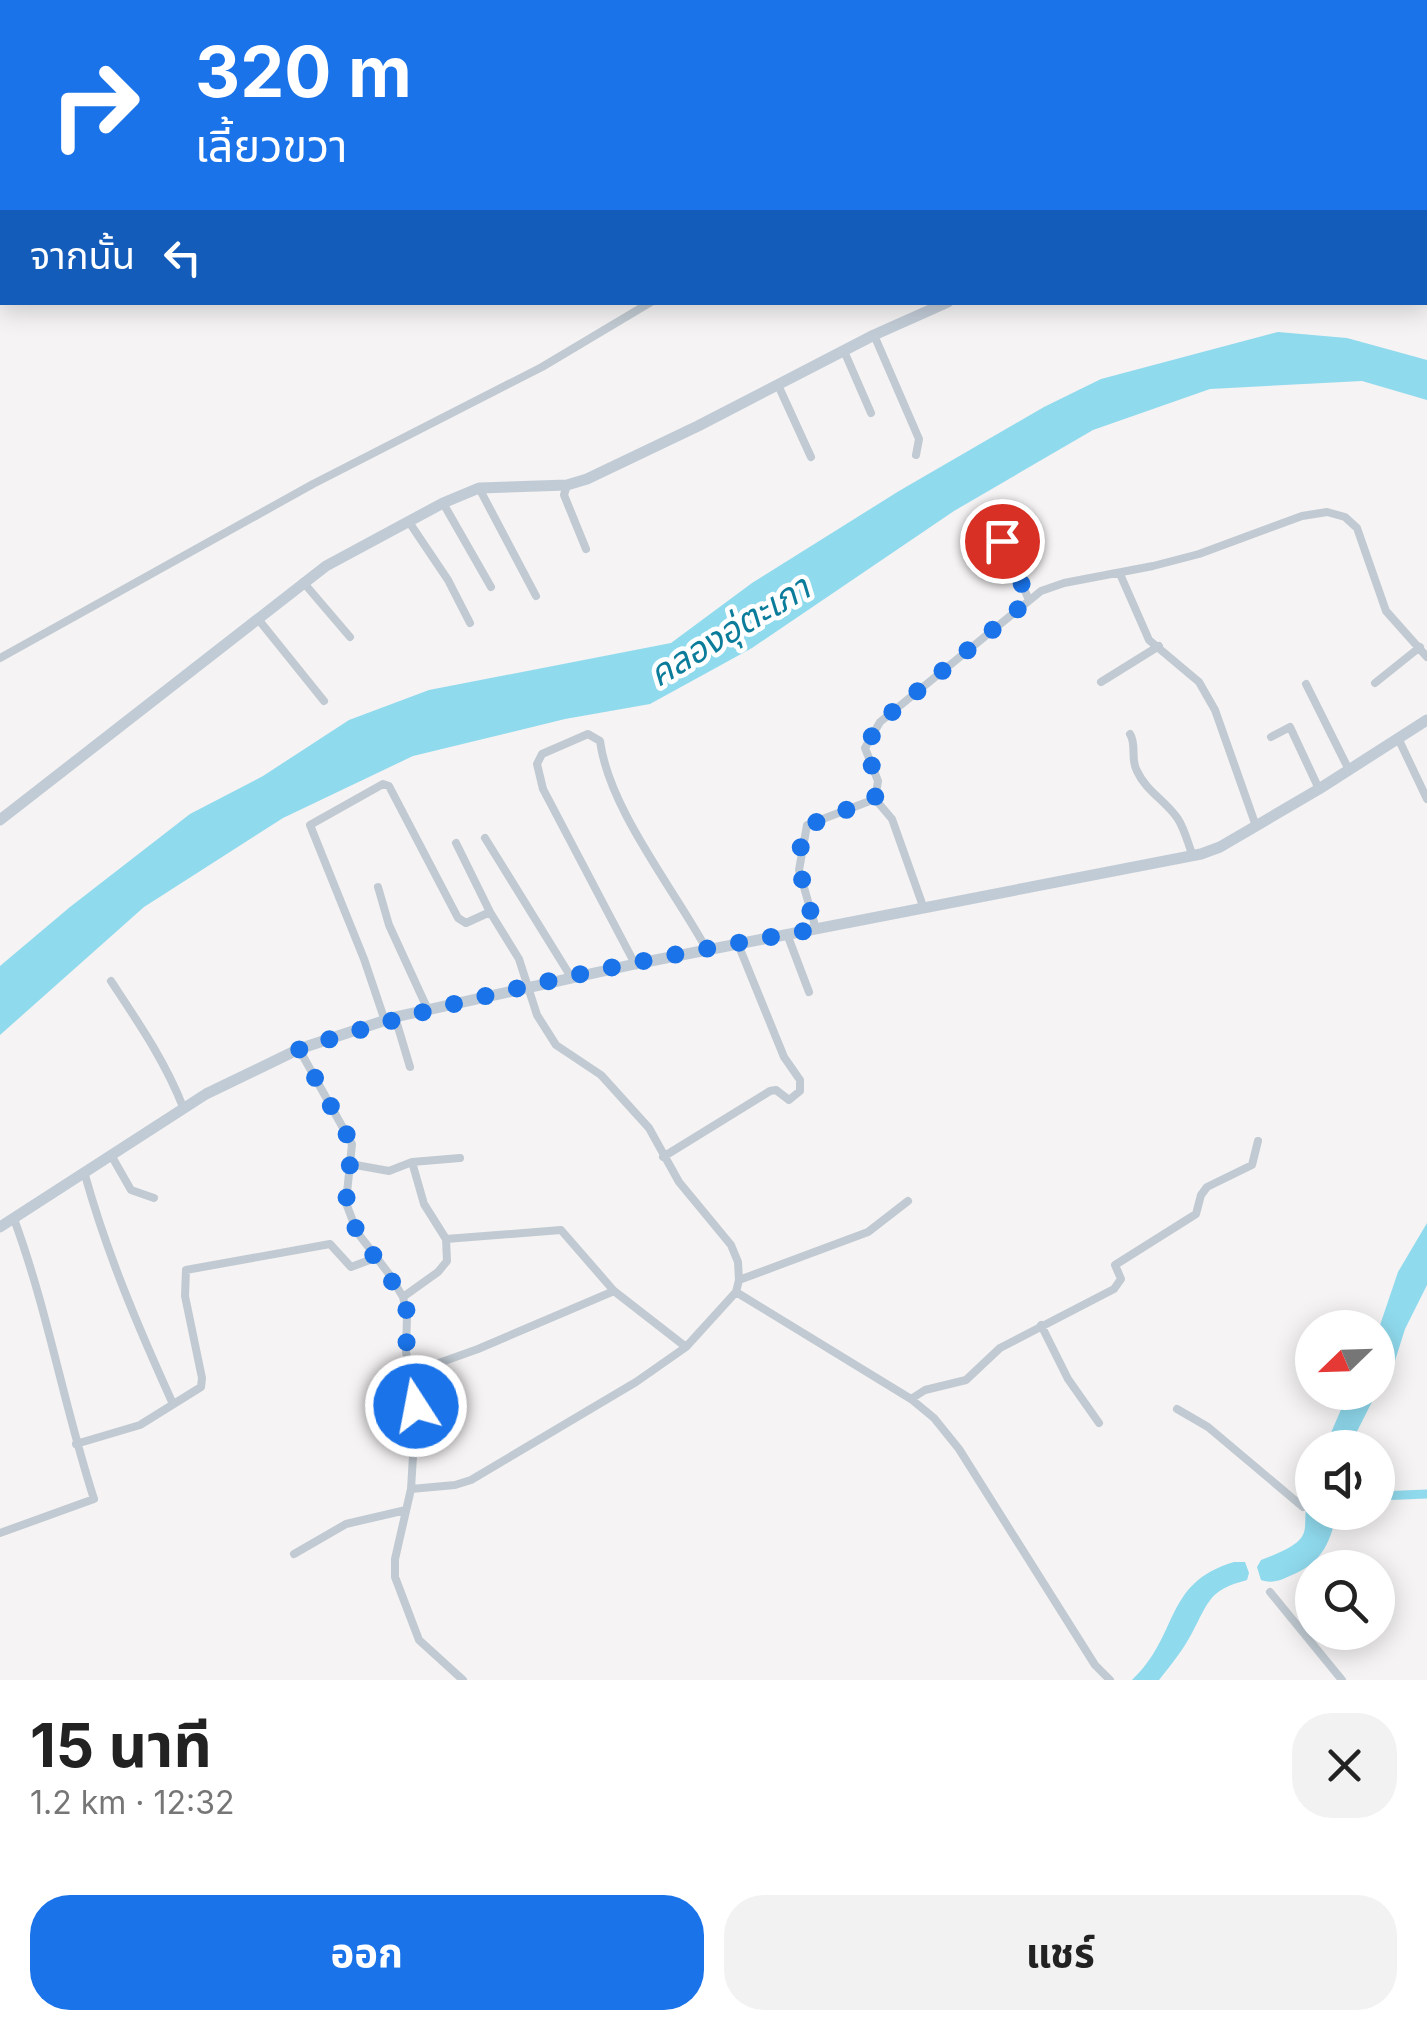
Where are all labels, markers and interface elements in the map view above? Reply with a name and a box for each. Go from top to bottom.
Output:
text: 320 m [195,29,412,114]
icon: right [30,40,160,170]
text: เลี้ยวขวา [195,118,347,173]
icon: left [155,230,210,285]
text: จากนั้น [30,232,135,278]
pin [960,499,1045,584]
icon: arrive [975,514,1030,569]
water label: คลองอุ่ตะเภา [640,565,819,696]
north arrow [1295,1310,1395,1410]
map controls [1295,1310,1395,1650]
position arrow [364,1354,468,1458]
button: sound [1295,1430,1395,1530]
button: search [1295,1550,1395,1650]
text: 15 นาที [30,1709,212,1781]
button: close [1292,1713,1397,1818]
text: 1.2 km · 12:32 [30,1783,235,1822]
button: ออก [30,1895,704,2010]
button: แชร์ [724,1895,1397,2010]

